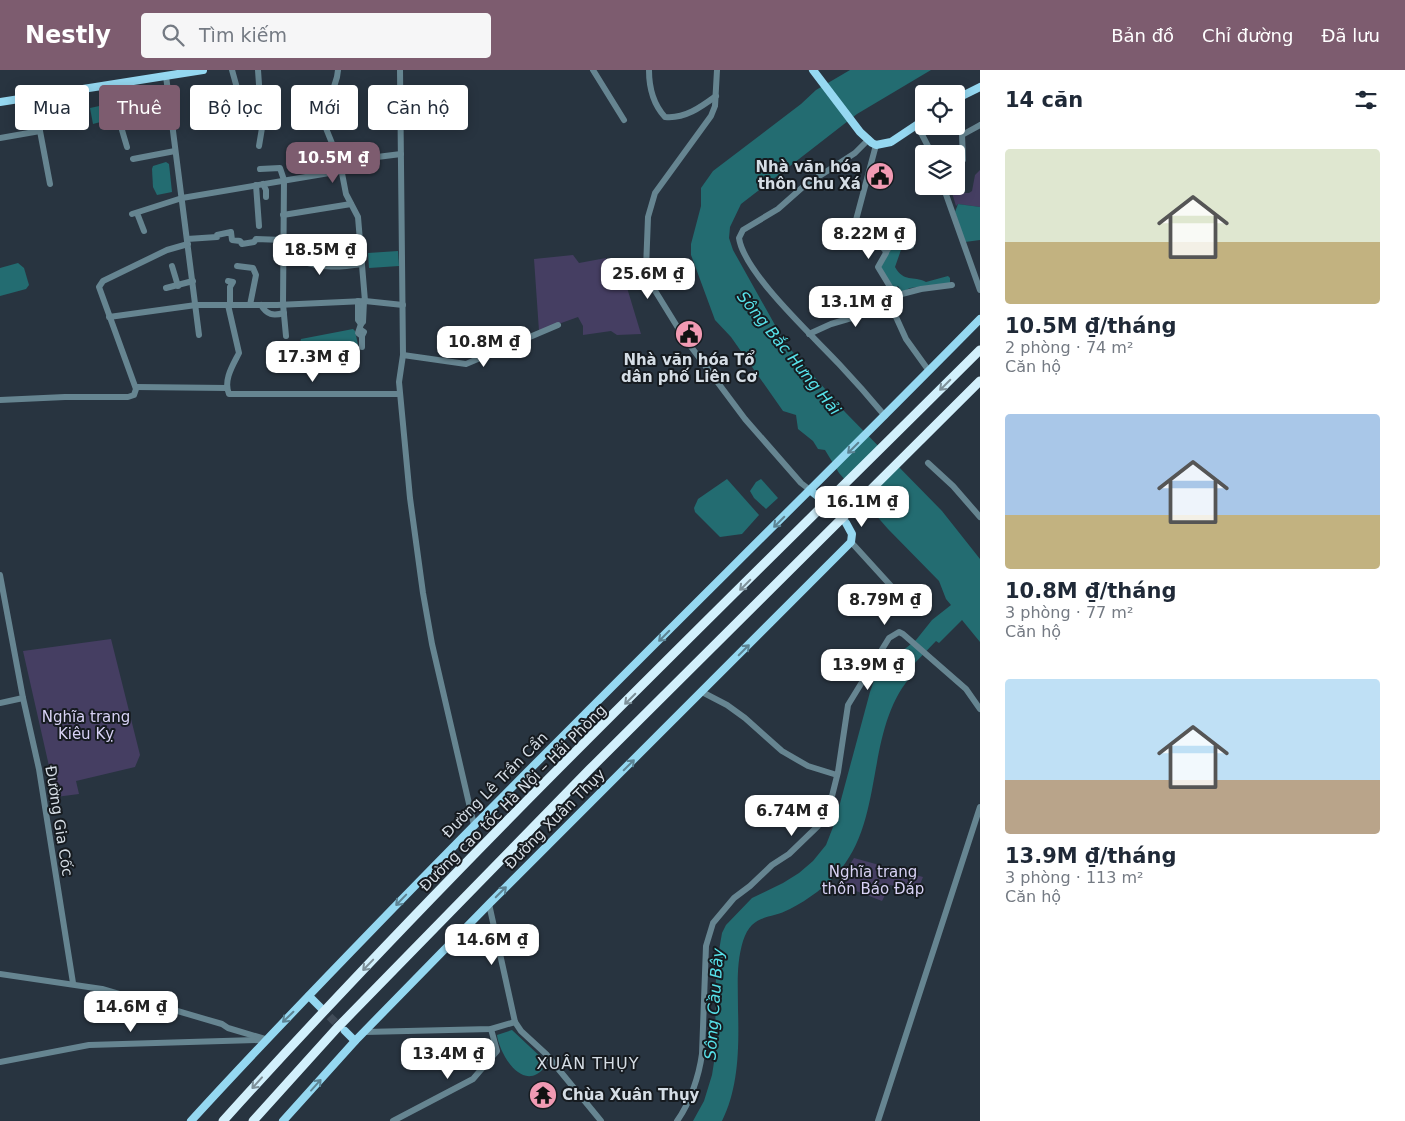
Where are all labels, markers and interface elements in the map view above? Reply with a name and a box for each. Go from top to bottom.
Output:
search box [141,13,491,58]
text: Nestly [25,21,111,49]
icon: search [159,21,187,49]
text: Tìm kiếm [199,24,287,46]
text: Bản đồ [1111,25,1174,46]
text: Chỉ đường [1202,25,1293,46]
text: Đã lưu [1321,25,1380,46]
chip: Mua [15,85,89,130]
chip: Thuê [99,85,180,130]
chip: Bộ lọc [190,85,281,130]
chip: Mới [291,85,358,130]
chip: Căn hộ [368,85,468,130]
map controls [915,85,965,195]
button: locate [915,85,965,135]
icon: filters [1352,86,1380,114]
text: 14 căn [1005,88,1083,112]
pin: 10.5M ₫ [287,142,379,184]
button: layers [915,145,965,195]
text: 10.5M ₫ [297,148,369,167]
place label: Nhà văn hóa thôn Chu Xá [756,158,861,193]
public building icon: Nhà văn hóa thôn Chu Xá [865,161,895,191]
icon: home [1148,182,1238,272]
pin: 8.22M ₫ [823,218,915,260]
text: 8.22M ₫ [833,224,905,243]
pin: 18.5M ₫ [274,234,366,276]
text: 18.5M ₫ [284,240,356,259]
pin: 25.6M ₫ [602,258,694,300]
text: 25.6M ₫ [612,264,684,283]
pin: 13.1M ₫ [810,286,902,328]
water label: Sông Bắc Hưng Hải [733,287,845,419]
text: 13.1M ₫ [820,292,892,311]
text: 10.5M ₫/tháng [1005,314,1176,338]
public building icon: Nhà văn hóa Tổ dân phố Liên Cơ [674,319,704,349]
pin: 10.8M ₫ [438,326,530,368]
text: 10.8M ₫ [448,332,520,351]
text: 2 phòng · 74 m² [1005,338,1133,357]
pin: 17.3M ₫ [267,340,359,383]
text: 17.3M ₫ [277,347,349,366]
place label: Nhà văn hóa Tổ dân phố Liên Cơ [621,350,758,386]
text: Căn hộ [1005,357,1061,376]
one-way arrow [940,378,952,390]
one-way arrow [847,442,859,455]
icon: home [1148,447,1238,537]
pin: 16.1M ₫ [816,486,908,528]
text: 16.1M ₫ [826,492,898,511]
one-way arrow [773,516,786,528]
one-way arrow [739,579,751,591]
text: 10.8M ₫/tháng [1005,579,1176,603]
pin: 8.79M ₫ [839,584,931,626]
text: 8.79M ₫ [849,590,921,609]
text: 3 phòng · 77 m² [1005,603,1133,622]
text: Căn hộ [1005,622,1061,641]
one-way arrow [658,630,670,642]
one-way arrow [737,644,750,656]
pin: 13.9M ₫ [822,648,914,691]
text: 13.9M ₫ [832,655,904,674]
one-way arrow [623,693,636,705]
street label: Đường cao tốc Hà Nội – Hải Phòng [416,701,610,895]
park label: Nghĩa trang Kiêu Kỵ [42,708,130,743]
icon: home [1148,712,1238,802]
street label: Đường Lê Trần Cẩn [438,728,552,842]
one-way arrow [623,759,635,771]
street label: Đường Gia Cốc [41,764,77,878]
street label: Đường Xuân Thụy [501,765,609,873]
pin: 6.74M ₫ [746,794,838,837]
text: 6.74M ₫ [756,801,828,820]
text: 13.9M ₫/tháng [1005,844,1176,868]
park label: Nghĩa trang thôn Báo Đáp [822,863,924,898]
text: 3 phòng · 113 m² [1005,868,1144,887]
one-way arrow [495,886,508,898]
text: Căn hộ [1005,887,1061,906]
one-way arrow [395,894,407,906]
pin: 14.6M ₫ [446,924,538,966]
text: 14.6M ₫ [456,930,528,949]
water label: Sông Cầu Bây [701,947,727,1060]
one-way arrow [362,958,374,971]
pin: 14.6M ₫ [85,990,177,1033]
text: 14.6M ₫ [95,997,167,1016]
one-way arrow [282,1010,294,1023]
pin: 13.4M ₫ [402,1038,494,1080]
text: 13.4M ₫ [412,1044,484,1063]
district label: XUÂN THỤY [537,1054,639,1073]
one-way arrow [251,1077,263,1090]
one-way arrow [310,1078,322,1091]
temple icon: Chùa Xuân Thụy [528,1080,558,1110]
place label: Chùa Xuân Thụy [562,1086,700,1104]

